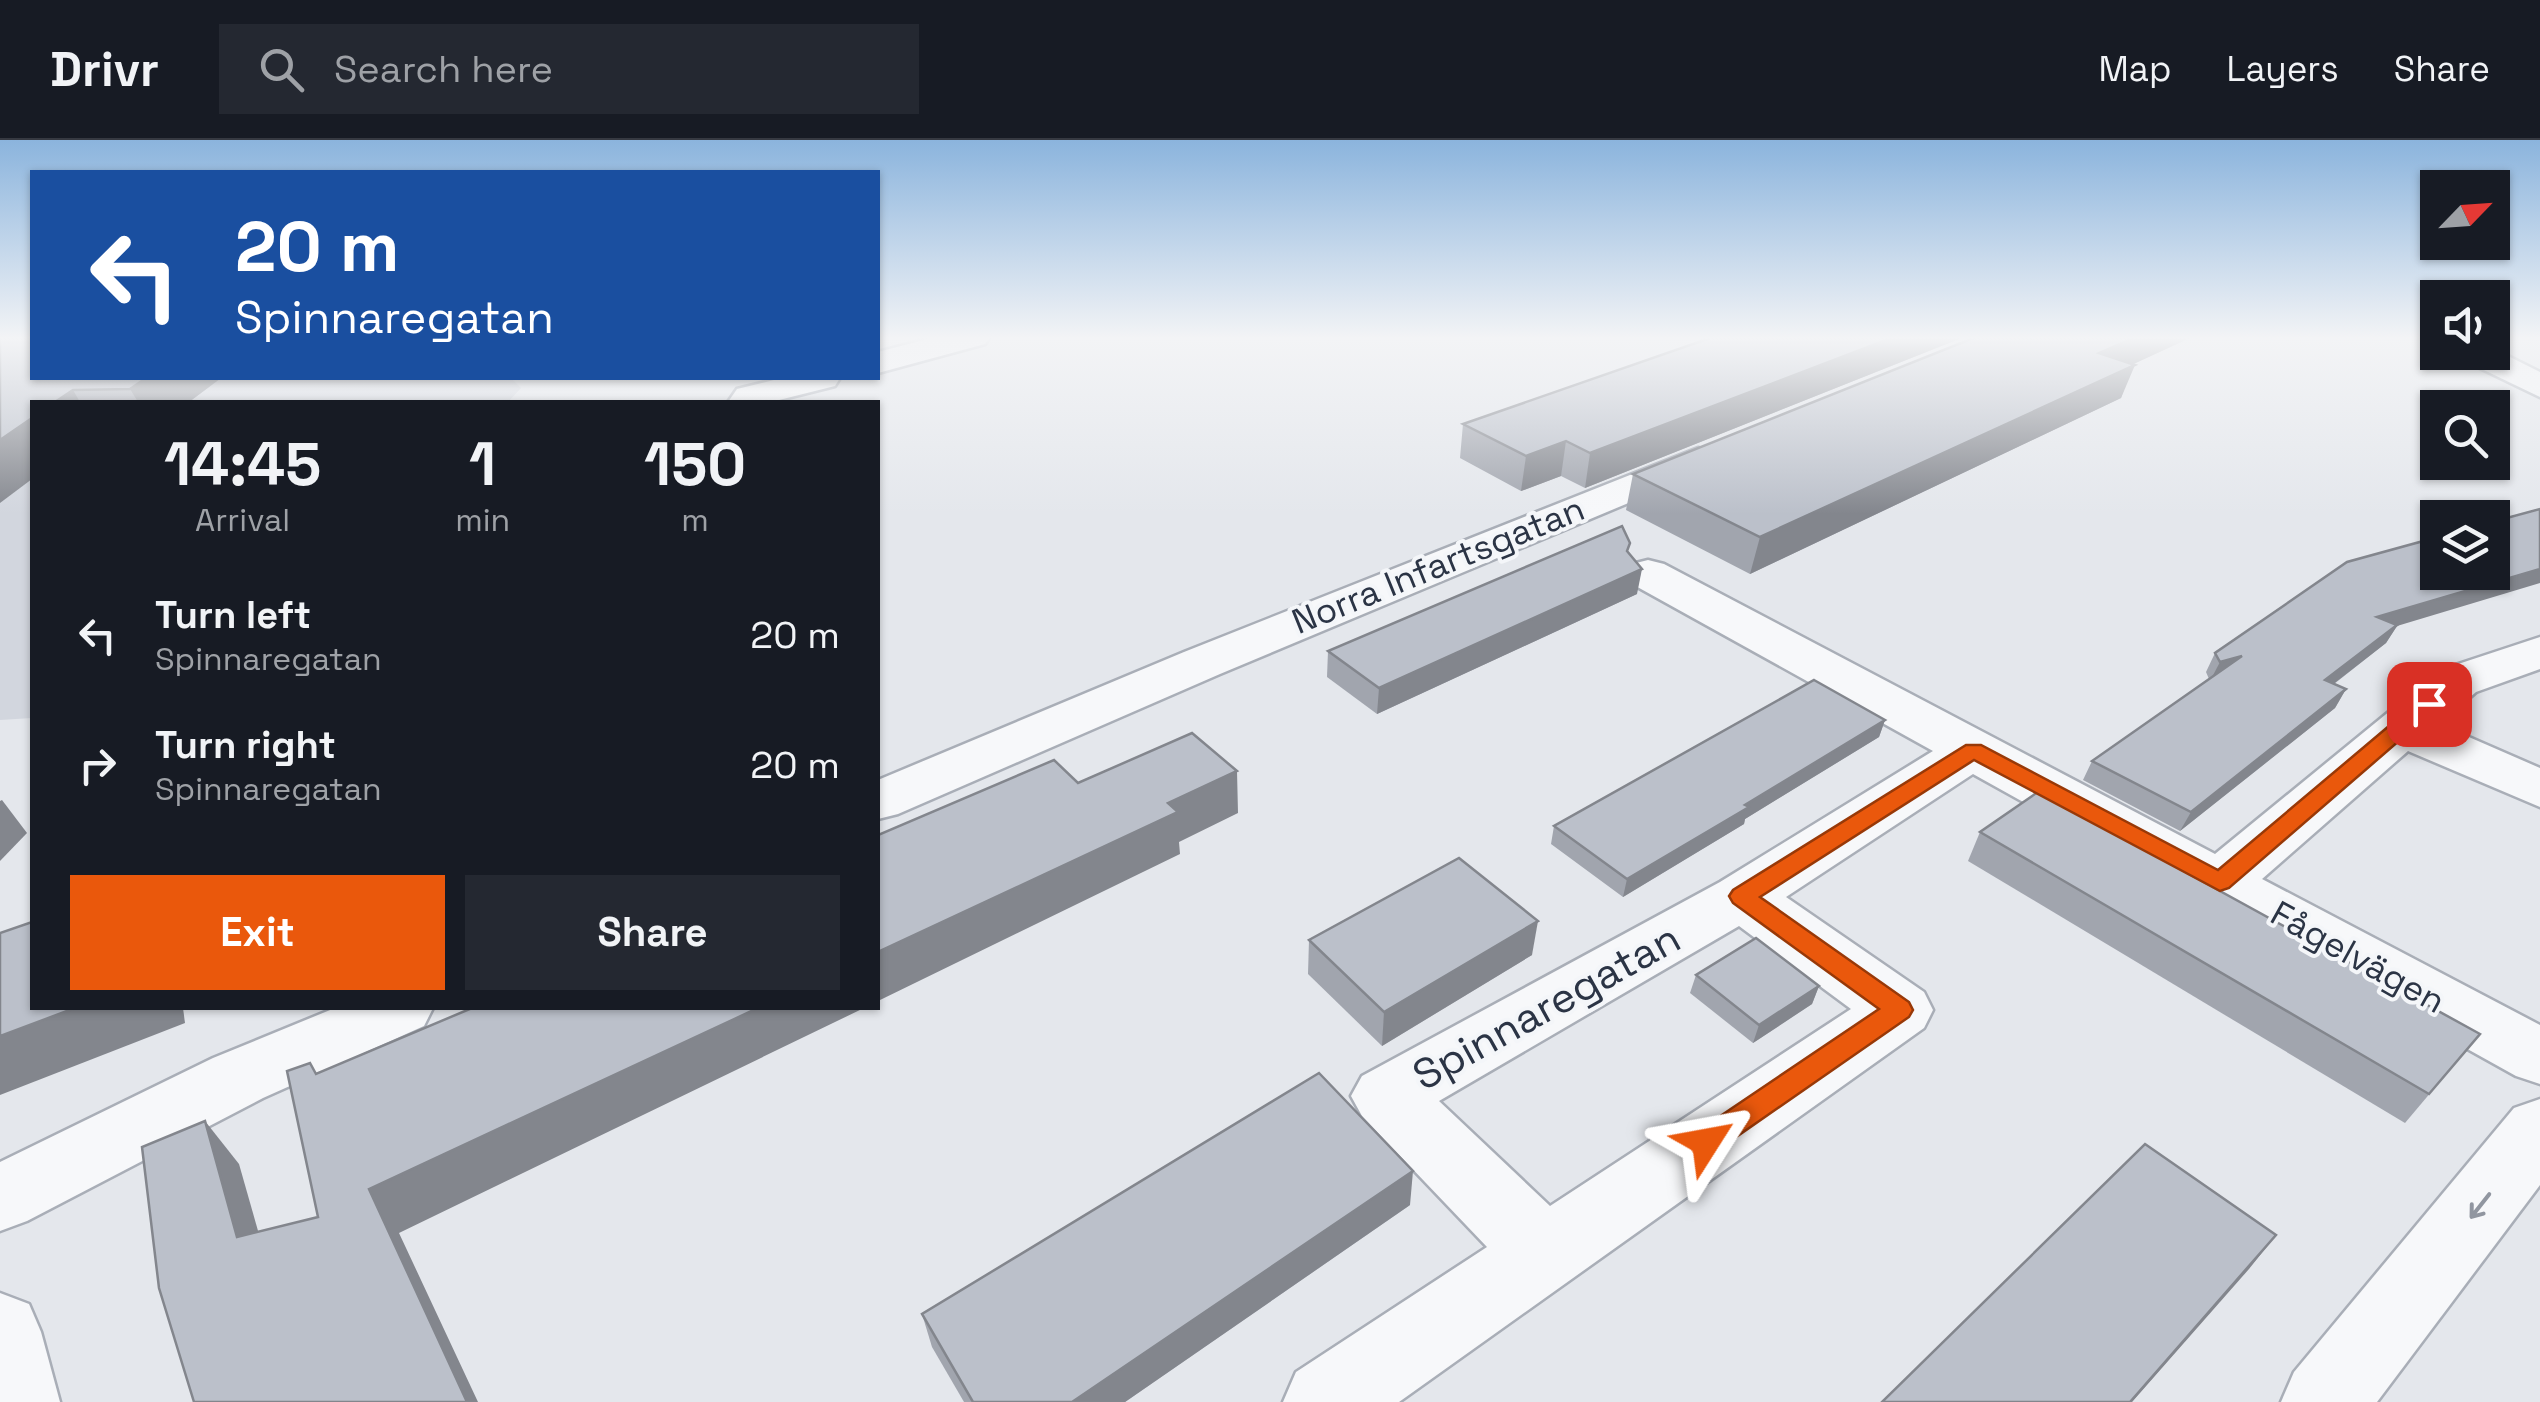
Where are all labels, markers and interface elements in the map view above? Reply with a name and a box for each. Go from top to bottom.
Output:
search box [219,24,919,114]
text: Drivr [50,39,159,100]
icon: search [254,42,309,97]
text: Search here [334,45,553,93]
text: Map [2098,47,2171,91]
text: Layers [2226,47,2339,91]
text: Share [2394,47,2490,91]
north arrow [2420,170,2510,260]
map controls [2420,170,2510,590]
text: 20 m [235,202,400,291]
icon: left [70,210,200,340]
button: sound [2420,280,2510,370]
text: Spinnaregatan [235,289,554,346]
button: search [2420,390,2510,480]
text: 14:45 [164,426,321,503]
text: 1 [469,426,496,503]
text: 150 [644,426,746,503]
street label: Norra Infartsgatan [1285,486,1591,644]
text: Arrival [195,500,290,540]
text: min [455,500,510,540]
text: m [681,500,709,540]
button: layers [2420,500,2510,590]
text: Turn left [155,591,311,639]
icon: left [70,608,125,663]
text: 20 m [750,611,840,659]
text: Spinnaregatan [155,639,382,679]
pin [2387,662,2472,747]
icon: arrive [2402,677,2457,732]
text: Turn right [155,721,336,769]
icon: right [70,738,125,793]
text: 20 m [750,741,840,789]
text: Spinnaregatan [155,769,382,809]
button: Exit [70,875,445,990]
button: Share [465,875,840,990]
street label: Fågelvägen [2263,891,2453,1023]
street label: Spinnaregatan [1403,911,1689,1102]
position arrow [1654,1090,1758,1194]
one-way arrow [2469,1192,2490,1219]

